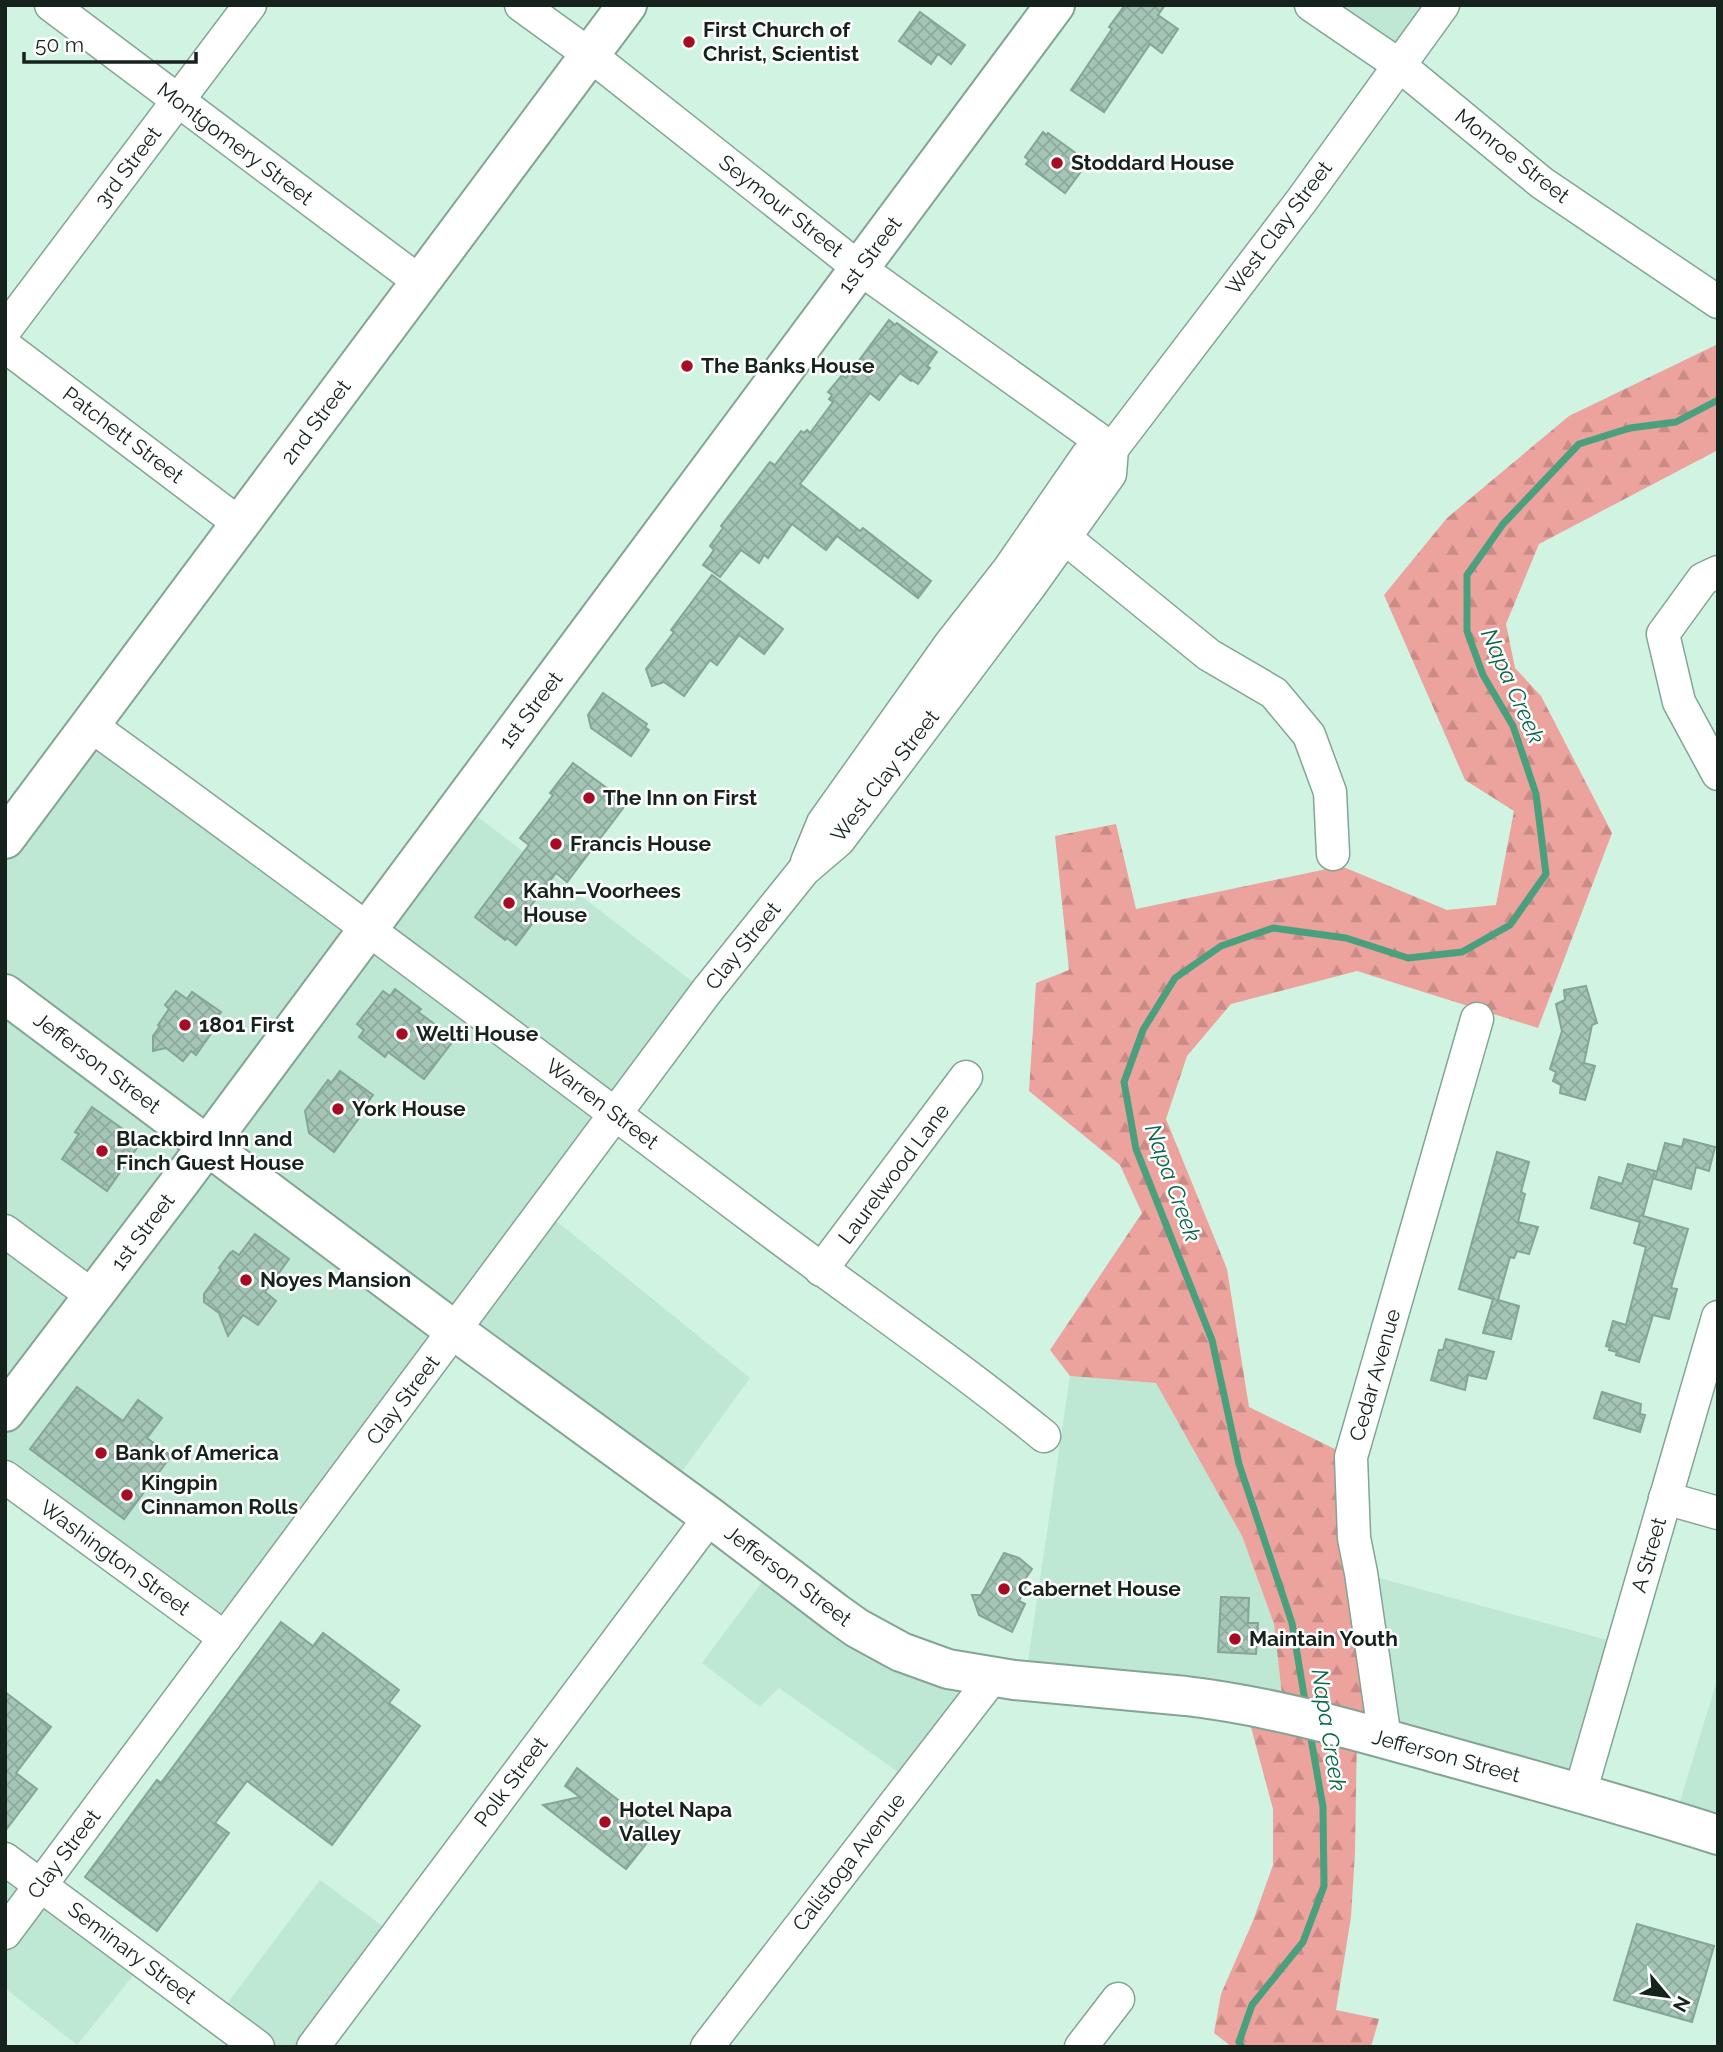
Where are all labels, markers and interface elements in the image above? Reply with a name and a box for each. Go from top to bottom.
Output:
place label: First Church of Christ, Scientist [703,17,859,66]
scale bar [24,21,196,65]
text: 50 m [35,32,84,57]
marker: First Church of Christ, Scientist [681,34,697,50]
street label: Montgomery Street [152,77,318,210]
street label: Monroe Street [1450,103,1575,208]
street label: 3rd Street [89,121,166,212]
street label: Seymour Street [714,149,848,262]
place label: Stoddard House [1071,150,1235,175]
marker: Stoddard House [1049,155,1065,171]
street label: West Clay Street [1220,156,1337,300]
street label: 1st Street [833,211,907,298]
place label: The Banks House [701,353,875,378]
marker: The Banks House [679,358,695,374]
street label: 2nd Street [276,374,356,469]
street label: Patchett Street [58,381,189,488]
water label: Napa Creek [1476,624,1551,748]
street label: 1st Street [494,666,568,753]
street label: West Clay Street [825,705,944,847]
place label: The Inn on First [603,785,757,810]
marker: The Inn on First [581,790,597,806]
place label: Francis House [570,831,711,856]
marker: Francis House [548,836,564,852]
place label: Kahn–Voorhees House [523,878,681,927]
marker: Kahn–Voorhees House [501,895,517,911]
street label: Clay Street [700,897,786,995]
street label: Jefferson Street [29,1007,166,1118]
place label: 1801 First [199,1012,294,1037]
marker: 1801 First [177,1017,193,1033]
place label: Welti House [416,1021,539,1046]
marker: Welti House [394,1026,410,1042]
street label: Warren Street [541,1053,664,1154]
place label: York House [352,1096,466,1121]
street label: Laurelwood Lane [833,1099,955,1249]
marker: York House [330,1101,346,1117]
water label: Napa Creek [1140,1120,1207,1245]
place label: Blackbird Inn and Finch Guest House [116,1126,304,1175]
marker: Blackbird Inn and Finch Guest House [94,1143,110,1159]
street label: 1st Street [106,1188,180,1275]
place label: Noyes Mansion [260,1267,411,1292]
marker: Noyes Mansion [238,1272,254,1288]
street label: Cedar Avenue [1344,1306,1405,1444]
street label: Clay Street [361,1350,444,1449]
place label: Bank of America [115,1440,279,1465]
marker: Bank of America [93,1445,109,1461]
place label: Kingpin Cinnamon Rolls [141,1470,298,1519]
marker: Kingpin Cinnamon Rolls [119,1487,135,1503]
street label: Washington Street [35,1495,195,1621]
street label: A Street [1626,1514,1671,1595]
street label: Jefferson Street [720,1520,857,1631]
place label: Cabernet House [1018,1576,1181,1601]
marker: Cabernet House [996,1581,1012,1597]
place label: Maintain Youth [1249,1626,1398,1651]
marker: Maintain Youth [1227,1631,1243,1647]
water label: Napa Creek [1307,1667,1352,1793]
street label: Jefferson Street [1369,1724,1523,1787]
street label: Polk Street [469,1732,552,1831]
street label: Calistoga Avenue [787,1788,910,1936]
place label: Hotel Napa Valley [619,1797,732,1846]
street label: Clay Street [22,1804,105,1903]
marker: Hotel Napa Valley [597,1814,613,1830]
street label: Seminary Street [63,1896,201,2009]
north arrow [1632,1961,1702,2031]
text: N [1669,1993,1695,2016]

